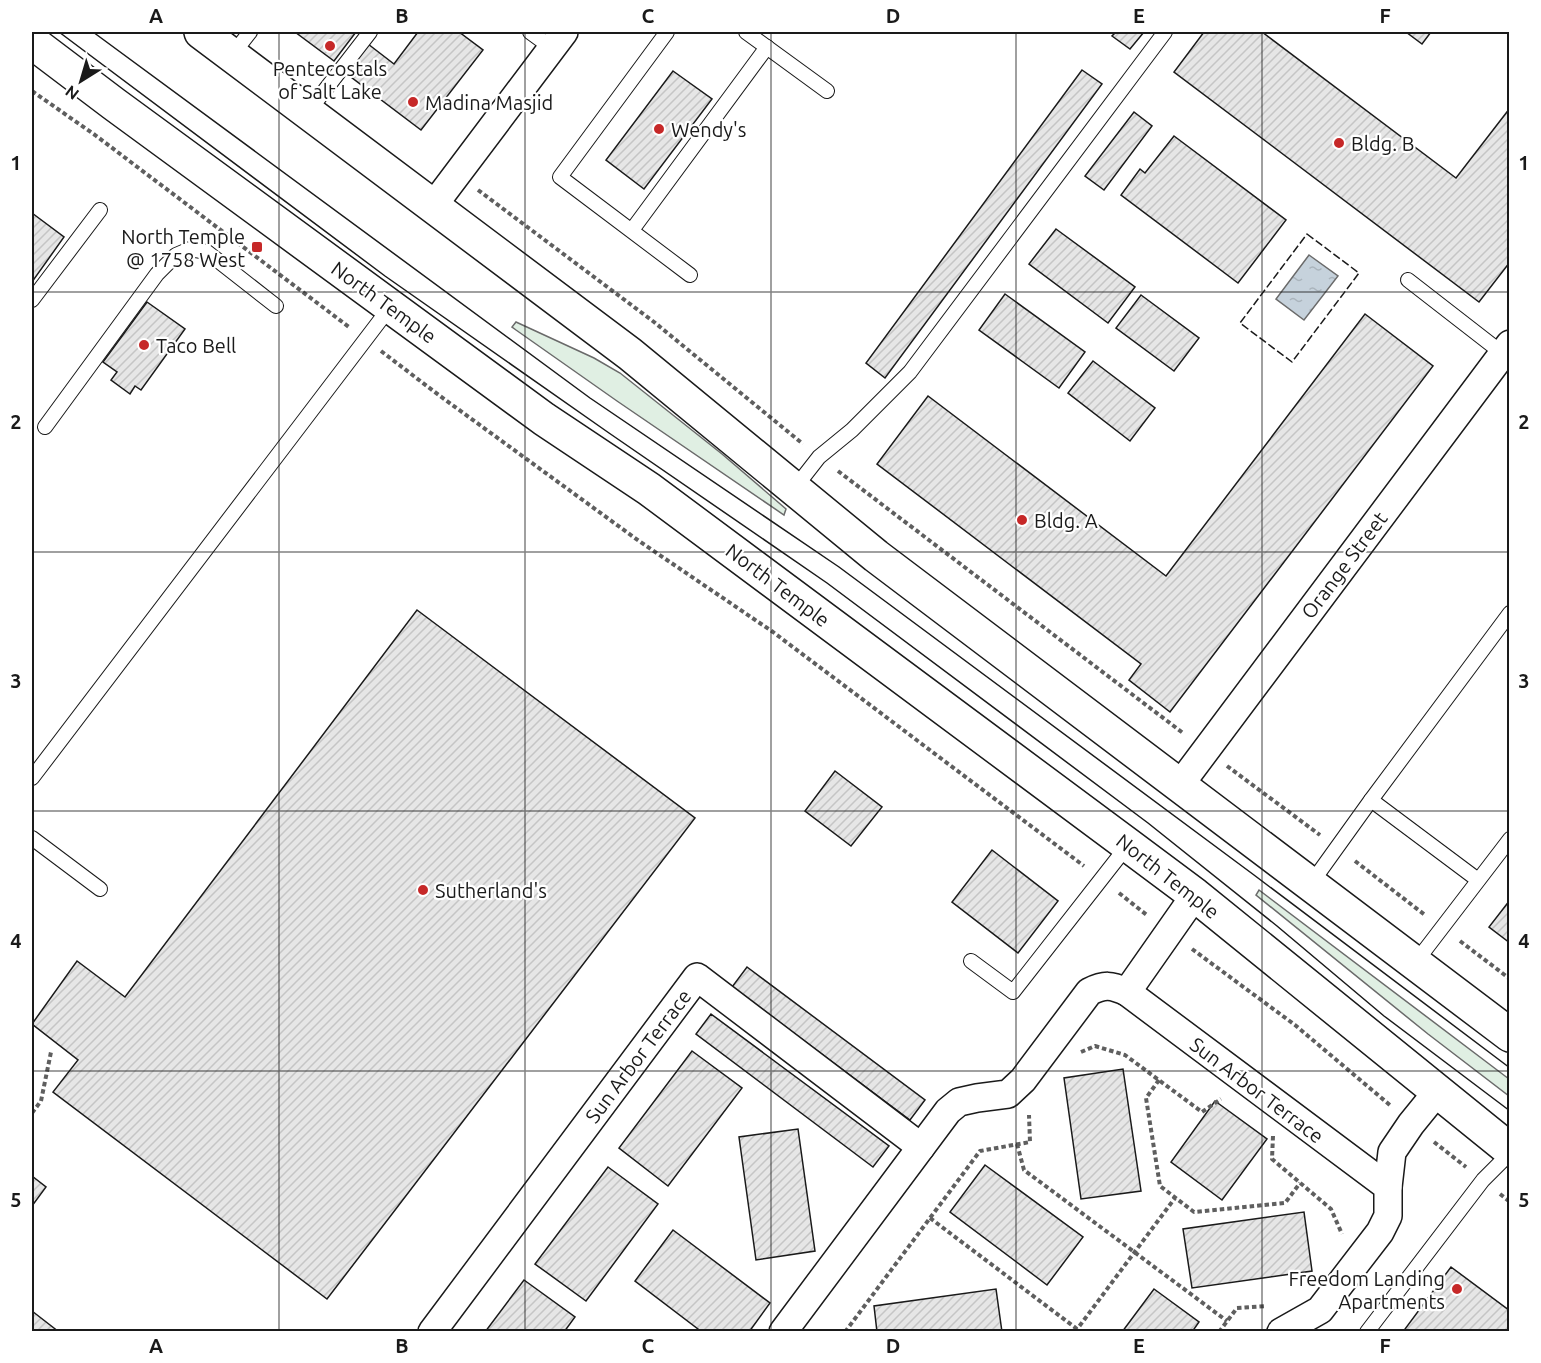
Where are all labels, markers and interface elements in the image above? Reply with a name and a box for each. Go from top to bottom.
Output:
text: A [149,4,163,27]
text: B [395,4,409,27]
text: C [642,4,655,27]
text: D [886,4,900,27]
text: E [1133,4,1145,27]
text: F [1379,4,1391,27]
marker: Pentecostals of Salt Lake [323,39,337,53]
north arrow [51,51,111,111]
place label: Pentecostals of Salt Lake [273,57,387,103]
text: N [62,82,82,104]
place label: Madina Masjid [425,91,553,114]
marker: Madina Masjid [406,95,420,109]
place label: Wendy's [671,118,747,141]
marker: Wendy's [652,122,666,136]
place label: Bldg. B [1351,132,1414,155]
marker: Bldg. B [1332,136,1346,150]
text: 1 [10,151,22,174]
text: 1 [1518,151,1530,174]
place label: North Temple @ 1758 West [121,225,245,271]
marker: North Temple @ 1758 West [250,240,264,254]
street label: North Temple [327,256,441,348]
place label: Taco Bell [156,334,236,357]
marker: Taco Bell [137,338,151,352]
text: 2 [10,410,22,433]
text: 2 [1518,410,1530,433]
street label: Orange Street [1296,507,1392,623]
place label: Bldg. A [1034,509,1098,532]
marker: Bldg. A [1015,513,1029,527]
street label: North Temple [722,539,834,631]
text: 3 [10,669,22,692]
text: 3 [1518,669,1530,692]
street label: North Temple [1112,829,1224,923]
place label: Sutherland's [435,879,547,902]
marker: Sutherland's [416,883,430,897]
text: 4 [10,929,22,952]
text: 4 [1518,929,1530,952]
street label: Sun Arbor Terrace [580,985,696,1127]
street label: Sun Arbor Terrace [1186,1032,1328,1148]
text: 5 [10,1188,22,1211]
text: 5 [1518,1188,1530,1211]
place label: Freedom Landing Apartments [1289,1267,1445,1313]
marker: Freedom Landing Apartments [1450,1282,1464,1296]
text: A [149,1334,163,1357]
text: B [395,1334,409,1357]
text: C [642,1334,655,1357]
text: D [886,1334,900,1357]
text: E [1133,1334,1145,1357]
text: F [1379,1334,1391,1357]

